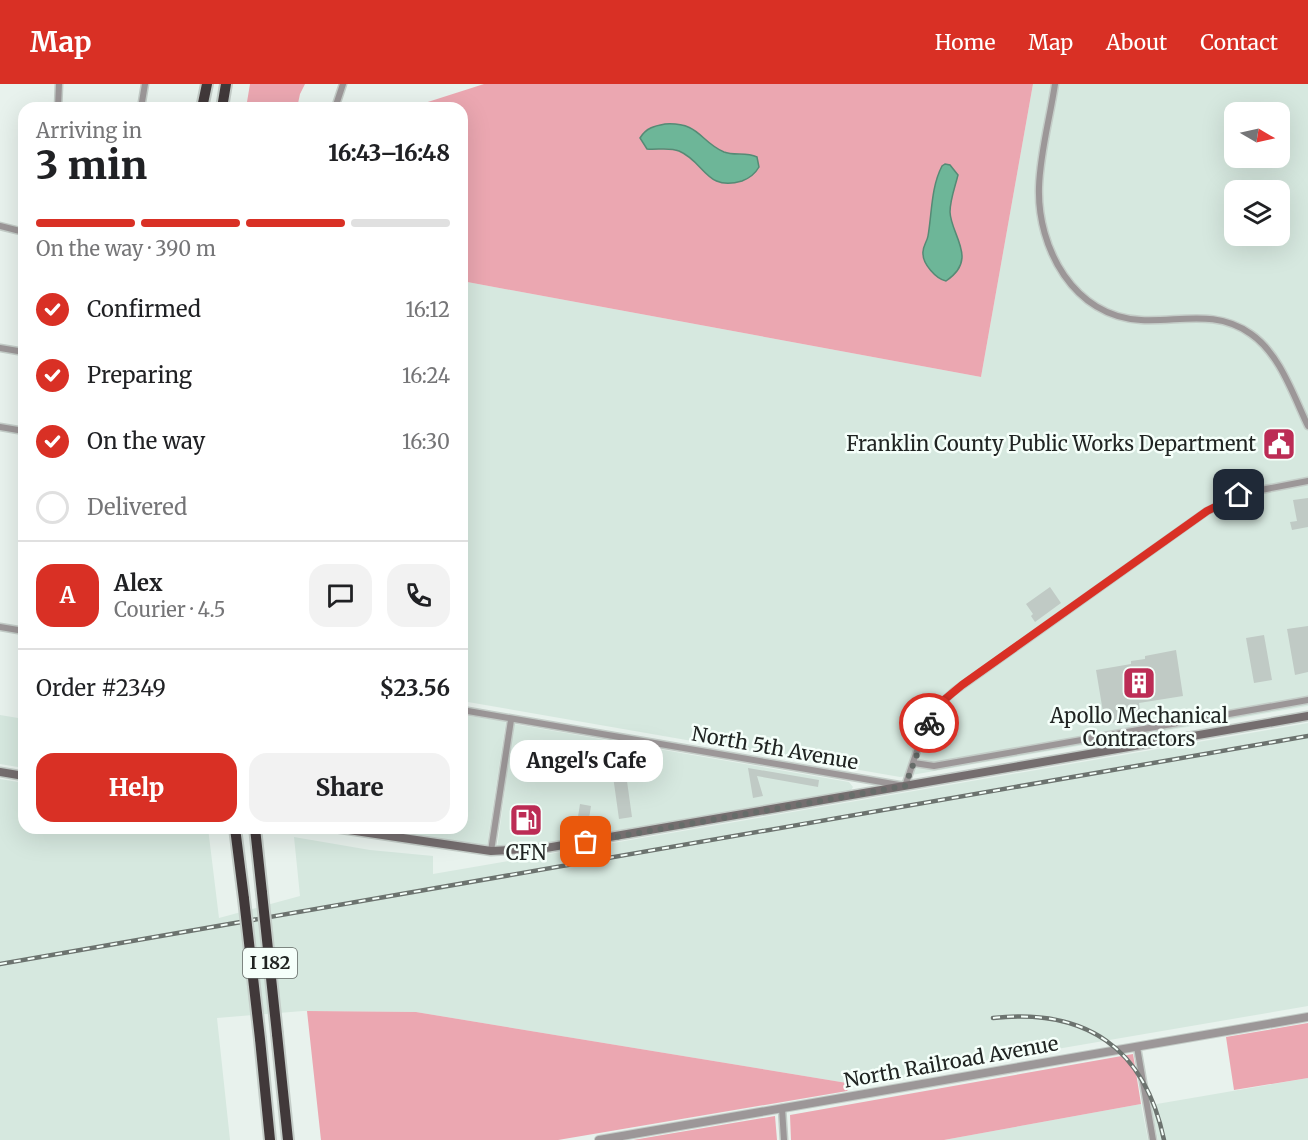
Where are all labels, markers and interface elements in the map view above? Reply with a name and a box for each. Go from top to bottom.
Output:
text: Map [30,24,92,60]
text: Home [935,29,995,56]
text: Map [1028,29,1073,56]
text: About [1106,29,1167,56]
text: Contact [1200,29,1278,56]
north arrow [1224,102,1290,168]
map controls [1224,102,1290,246]
text: Arriving in [36,118,142,143]
text: 16:43–16:48 [328,139,450,167]
text: 3 min [36,141,147,190]
button: layers [1224,180,1290,246]
text: On the way · 390 m [36,236,216,261]
icon: check [36,293,69,326]
text: Confirmed [87,295,201,323]
text: 16:12 [406,297,450,322]
icon: check [36,359,69,392]
text: Preparing [87,361,192,389]
text: 16:24 [402,363,450,388]
icon: check [36,425,69,458]
public building icon: Franklin County Public Works Department [1261,426,1297,462]
text: On the way [87,427,205,455]
text: 16:30 [402,429,450,454]
place label: Franklin County Public Works Department [846,431,1256,456]
pin [1213,469,1264,520]
icon: home [1222,478,1255,511]
text: Delivered [87,493,187,521]
button: chat [309,564,372,627]
button: phone [387,564,450,627]
text: Alex [114,569,163,597]
text: A [60,581,75,609]
text: Courier · 4.5 [114,597,226,622]
building icon: Apollo Mechanical Contractors [1121,665,1157,701]
text: Order #2349 [36,674,166,702]
text: $23.56 [379,674,450,702]
courier [899,693,959,753]
place label: Apollo Mechanical Contractors [1049,703,1228,751]
icon: bike [913,707,946,740]
street label: North 5th Avenue [690,721,860,774]
callout: Angel's Cafe [510,740,662,782]
text: Angel's Cafe [526,748,647,773]
button: Help [36,753,237,822]
button: Share [249,753,450,822]
fuel station icon: CFN [508,802,544,838]
pin [560,816,611,867]
icon: bag [569,825,602,858]
place label: CFN [506,840,547,865]
road number: I 182 [243,948,297,978]
street label: North Railroad Avenue [842,1030,1060,1093]

